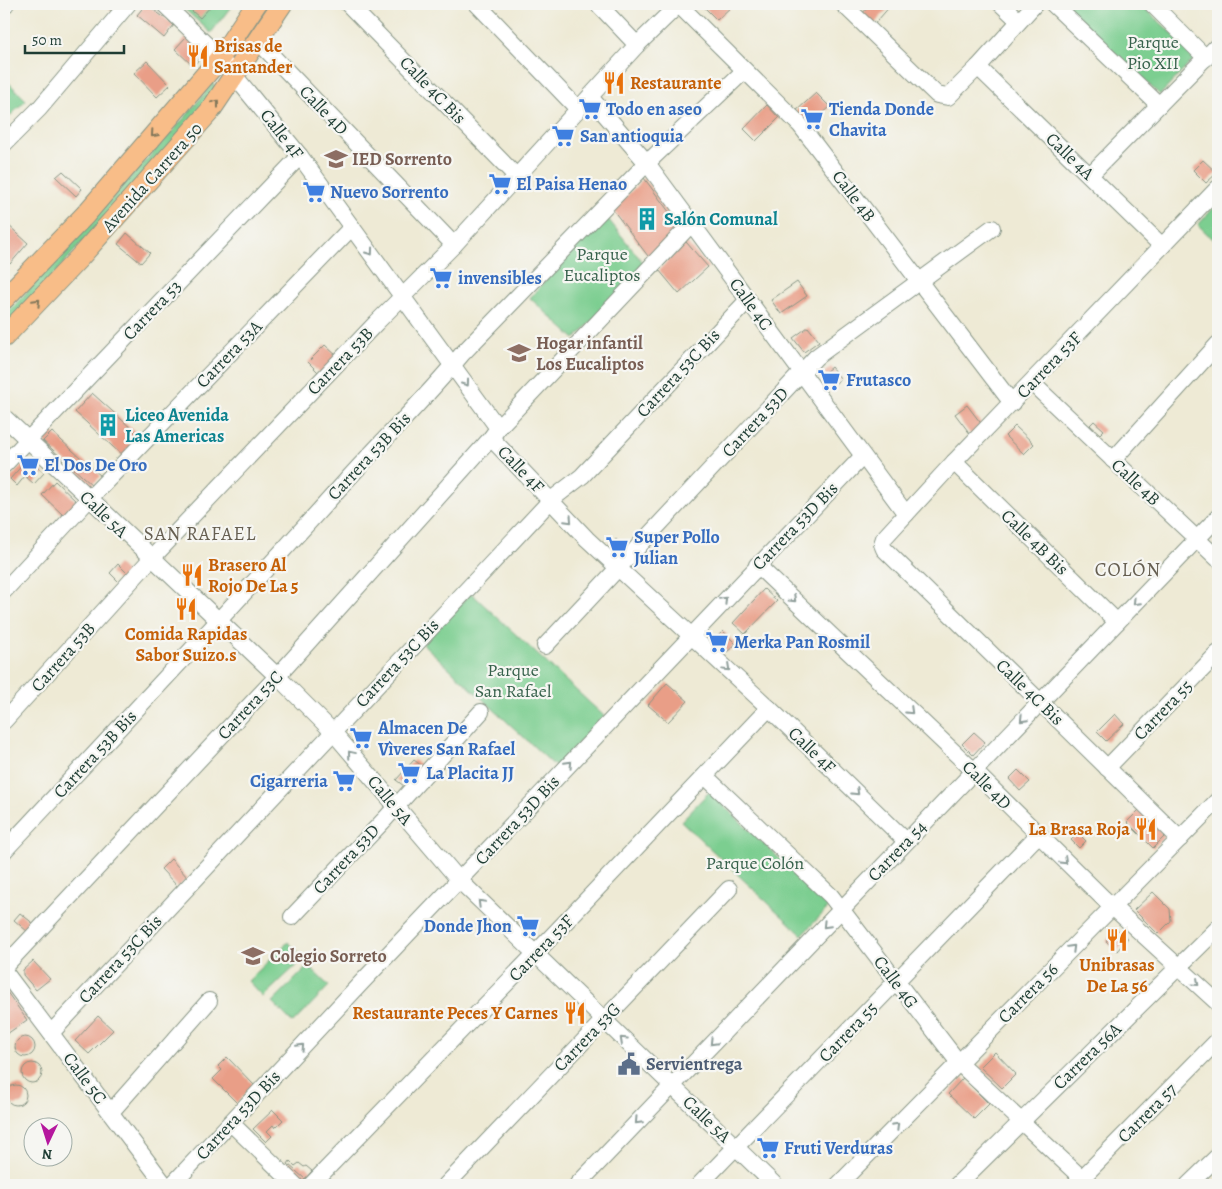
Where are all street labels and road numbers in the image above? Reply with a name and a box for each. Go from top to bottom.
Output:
street label: Calle 4C Bis [395,51,471,129]
street label: Calle 4D [294,80,354,140]
street label: Calle 4F [255,104,309,164]
street label: Avenida Carrera 50 [96,117,208,238]
street label: Calle 4A [1041,127,1100,185]
street label: Calle 4B [827,165,881,227]
street label: Calle 4C [724,273,778,335]
street label: Carrera 53 [117,275,187,345]
street label: Carrera 53A [191,314,268,393]
street label: Carrera 53B [302,322,378,400]
street label: Carrera 53C Bis [631,324,725,422]
street label: Carrera 53F [1011,326,1087,404]
street label: Carrera 53D [716,382,794,462]
street label: Carrera 53B Bis [322,407,416,505]
street label: Calle 4F [492,440,550,498]
street label: Calle 4B [1106,453,1166,511]
street label: Carrera 53D Bis [747,477,843,575]
street label: Calle 5A [75,485,134,543]
street label: Calle 4B Bis [996,504,1074,580]
street label: Carrera 53C Bis [350,614,444,712]
street label: Carrera 53B [25,617,101,697]
street label: Calle 4C Bis [991,654,1069,730]
street label: Carrera 53C [212,665,288,745]
street label: Carrera 55 [1128,675,1198,745]
street label: Carrera 53B Bis [48,705,142,803]
street label: Calle 4F [783,721,841,779]
street label: Calle 4D [957,755,1017,815]
street label: Calle 5A [362,770,418,830]
street label: Carrera 53D Bis [469,770,565,870]
street label: Carrera 54 [862,815,932,887]
street label: Carrera 53D [307,819,385,899]
street label: Carrera 53F [503,909,579,987]
street label: Carrera 53C Bis [73,910,167,1008]
street label: Calle 4G [868,951,924,1013]
street label: Carrera 56 [993,958,1063,1028]
street label: Carrera 53G [548,997,626,1077]
street label: Carrera 55 [813,997,883,1067]
street label: Carrera 56A [1048,1017,1127,1095]
street label: Calle 5C [58,1047,112,1109]
street label: Carrera 53D Bis [190,1065,286,1165]
street label: Carrera 57 [1112,1078,1182,1148]
street label: Calle 5A [678,1090,737,1148]

